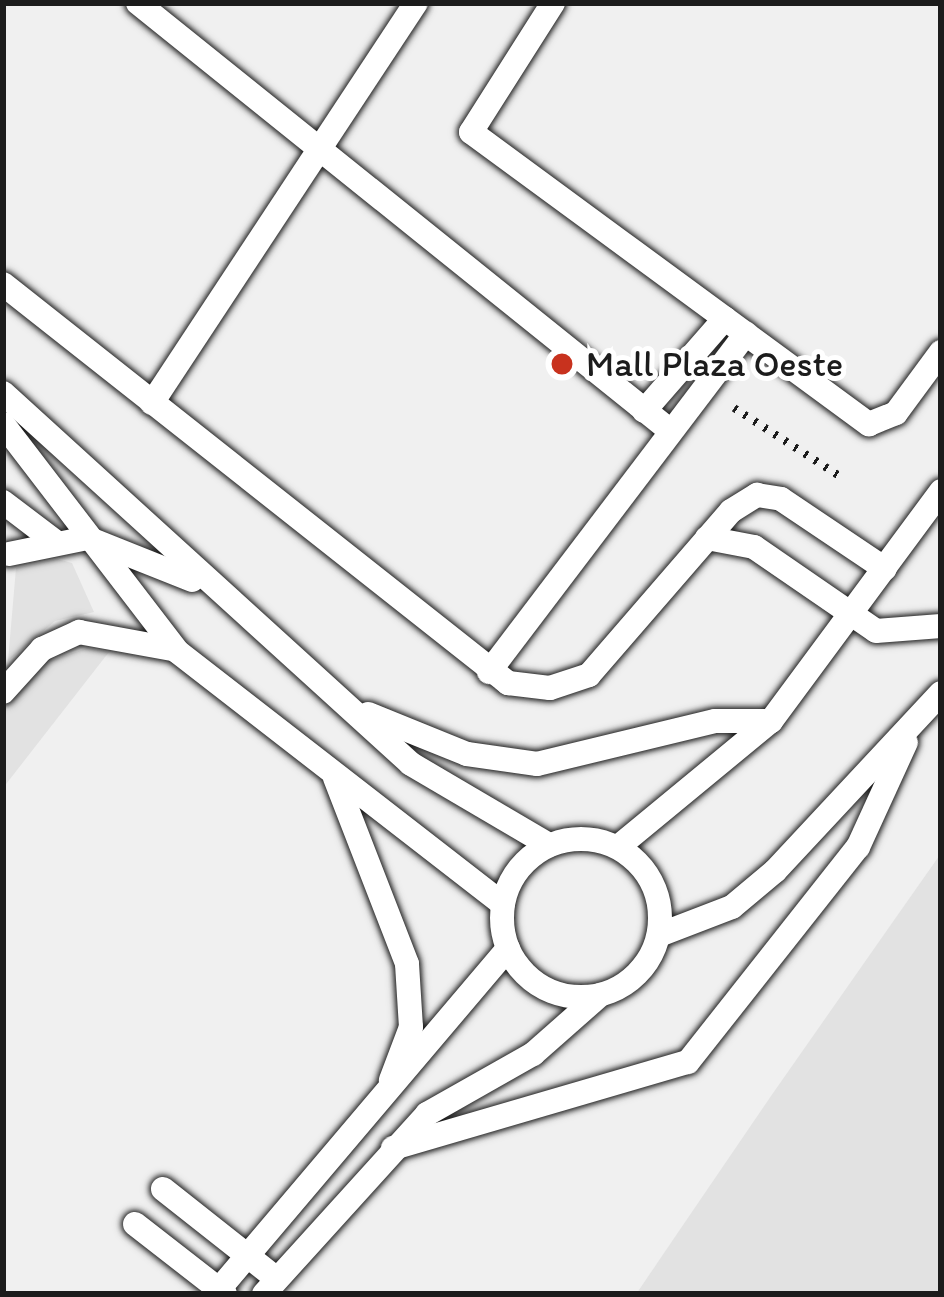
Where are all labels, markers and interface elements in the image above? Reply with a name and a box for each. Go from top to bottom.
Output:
place label: Mall Plaza Oeste [586,342,843,386]
marker: Mall Plaza Oeste [549,351,575,377]

